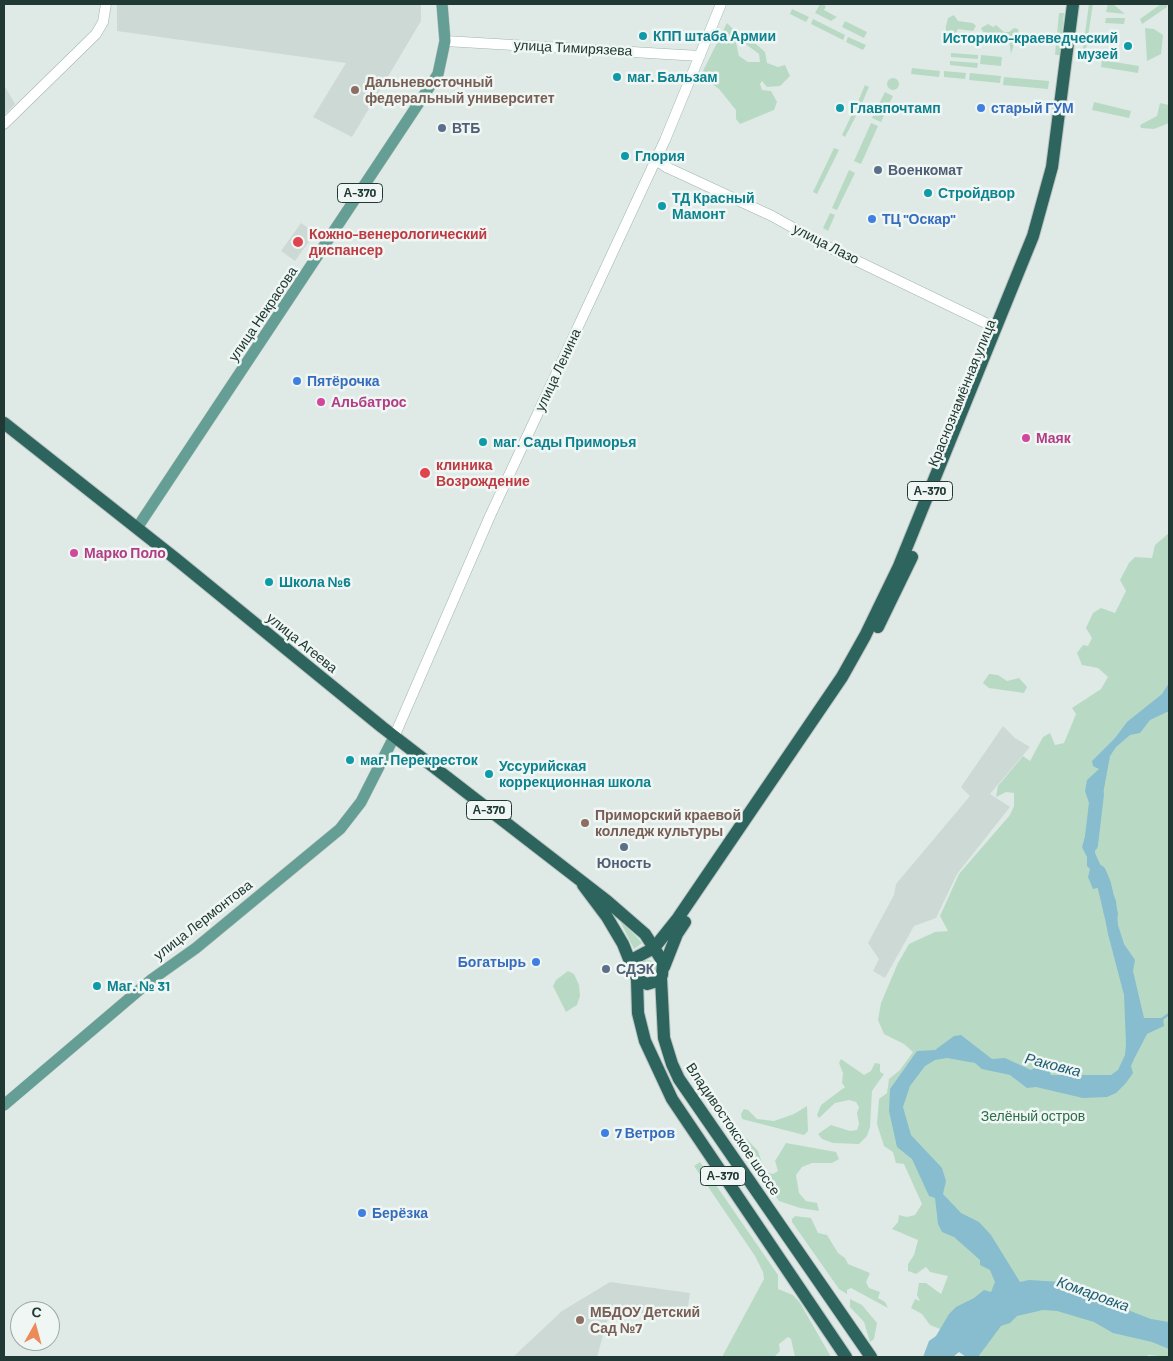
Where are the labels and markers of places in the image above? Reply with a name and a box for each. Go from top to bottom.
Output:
place label: КПП штаба Армии [653,28,776,44]
marker: КПП штаба Армии [637,30,649,42]
place label: Историко-краеведческий музей [943,30,1118,62]
marker: Историко-краеведческий музей [1122,40,1134,52]
place label: маг. Бальзам [627,69,718,85]
marker: маг. Бальзам [611,71,623,83]
place label: Дальневосточный федеральный университет [365,74,554,106]
marker: Дальневосточный федеральный университет [349,84,361,96]
place label: Главпочтамп [850,100,941,116]
place label: старый ГУМ [991,100,1074,116]
marker: Главпочтамп [834,102,846,114]
marker: старый ГУМ [975,102,987,114]
place label: ВТБ [452,120,480,136]
marker: ВТБ [436,122,448,134]
place label: Глория [635,148,685,164]
marker: Глория [619,150,631,162]
place label: Военкомат [888,162,963,178]
marker: Военкомат [872,164,884,176]
place label: Стройдвор [938,185,1015,201]
marker: Стройдвор [922,187,934,199]
place label: ТД Красный Мамонт [672,190,755,222]
marker: ТД Красный Мамонт [656,200,668,212]
place label: ТЦ "Оскар" [882,211,956,227]
marker: ТЦ "Оскар" [866,213,878,225]
place label: Кожно-венерологический диспансер [309,226,487,258]
marker: Кожно-венерологический диспансер [291,235,305,249]
place label: Пятёрочка [307,373,380,389]
marker: Пятёрочка [291,375,303,387]
place label: Альбатрос [331,394,407,410]
marker: Альбатрос [315,396,327,408]
place label: Маяк [1036,430,1071,446]
marker: Маяк [1020,432,1032,444]
place label: маг. Сады Приморья [493,434,636,450]
marker: маг. Сады Приморья [477,436,489,448]
place label: клиника Возрождение [436,457,530,490]
marker: клиника Возрождение [418,466,432,480]
place label: Марко Поло [84,545,166,561]
marker: Марко Поло [68,547,80,559]
place label: Школа №6 [279,574,351,590]
marker: Школа №6 [263,576,275,588]
place label: маг. Перекресток [360,752,478,768]
marker: маг. Перекресток [344,754,356,766]
place label: Уссурийская коррекционная школа [499,758,651,790]
marker: Уссурийская коррекционная школа [483,768,495,780]
place label: Приморский краевой колледж культуры [595,807,741,840]
marker: Приморский краевой колледж культуры [579,817,591,829]
marker: Юность [618,841,630,853]
place label: Юность [597,855,651,871]
place label: Богатырь [458,954,526,970]
marker: Богатырь [530,956,542,968]
place label: СДЭК [616,961,654,977]
marker: СДЭК [600,963,612,975]
place label: Маг. № 31 [107,978,170,994]
marker: Маг. № 31 [91,980,103,992]
place label: 7 Ветров [615,1125,675,1141]
marker: 7 Ветров [599,1127,611,1139]
place label: Берёзка [372,1205,428,1221]
marker: Берёзка [356,1207,368,1219]
place label: МБДОУ Детский Сад №7 [590,1304,700,1336]
marker: МБДОУ Детский Сад №7 [574,1314,586,1326]

